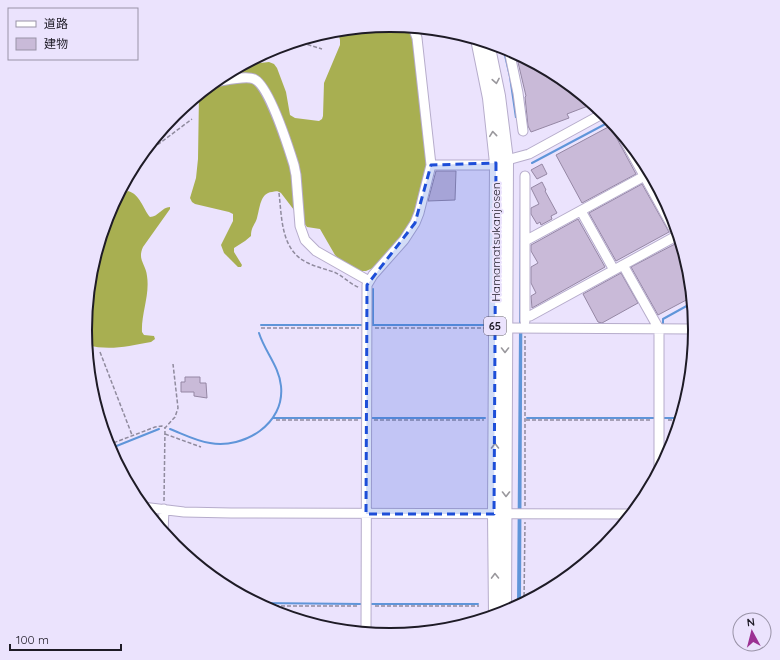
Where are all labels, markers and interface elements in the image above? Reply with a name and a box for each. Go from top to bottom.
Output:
legend [8,8,138,60]
text: 道路 [44,16,68,31]
text: 建物 [44,36,68,51]
one-way arrow [492,78,500,84]
one-way arrow [489,131,498,138]
street label: Hamamatsukanjosen [488,182,503,302]
road number: 65 [484,317,506,335]
one-way arrow [501,347,510,353]
one-way arrow [491,443,499,449]
one-way arrow [502,491,510,497]
one-way arrow [491,573,499,579]
north arrow [732,612,772,652]
text: N [746,615,756,630]
scale bar [10,626,121,652]
text: 100 m [16,632,49,647]

